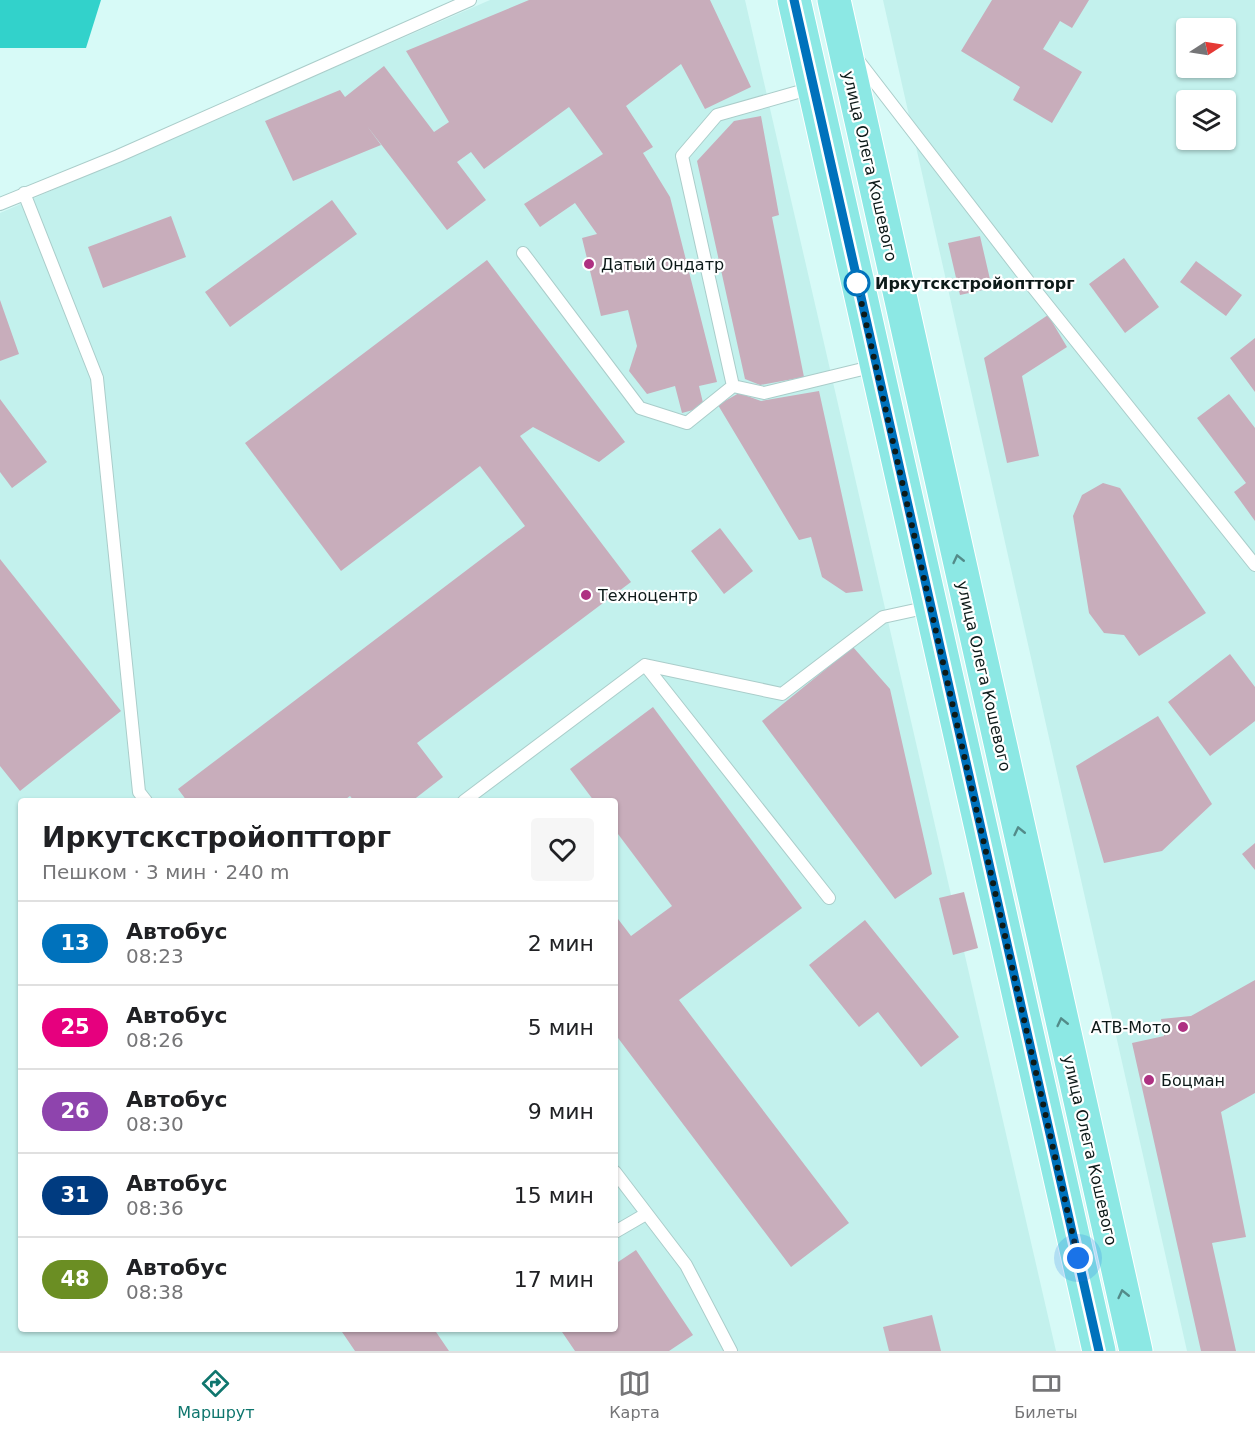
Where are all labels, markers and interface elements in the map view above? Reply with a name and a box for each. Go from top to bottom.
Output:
north arrow [1176,18,1236,78]
map controls [1176,18,1236,150]
street label: улица Олега Кошевого [839,69,901,263]
button: layers [1176,90,1236,150]
place label: Датый Ондатр [601,255,724,274]
marker: Датый Ондатр [582,257,596,271]
marker: Иркутскстройоптторг [844,270,870,296]
place label: Иркутскстройоптторг [875,274,1075,293]
one-way arrow [952,554,965,564]
street label: улица Олега Кошевого [953,579,1015,773]
place label: Техноцентр [597,586,698,605]
marker: Техноцентр [579,588,593,602]
button: heart [531,818,594,881]
text: Иркутскстройоптторг [42,821,391,854]
one-way arrow [1013,827,1026,837]
text: Пешком · 3 мин · 240 m [42,860,289,884]
text: Автобус [126,919,228,944]
text: 13 [60,931,90,955]
text: 2 мин [528,931,594,956]
text: 08:23 [126,944,184,968]
text: Автобус [126,1003,228,1028]
text: 25 [60,1015,90,1039]
text: 5 мин [528,1015,594,1040]
one-way arrow [1056,1017,1069,1027]
place label: АТВ-Мото [1091,1018,1171,1037]
marker: АТВ-Мото [1176,1020,1190,1034]
text: 08:26 [126,1028,184,1052]
street label: улица Олега Кошевого [1059,1053,1121,1247]
place label: Боцман [1161,1071,1225,1090]
marker: Боцман [1142,1073,1156,1087]
text: Автобус [126,1087,228,1112]
text: 26 [60,1099,90,1123]
text: 9 мин [528,1099,594,1124]
text: 08:30 [126,1112,184,1136]
text: Автобус [126,1171,228,1196]
text: 31 [60,1183,90,1207]
text: 15 мин [514,1183,594,1208]
text: 08:36 [126,1196,184,1220]
your location [1063,1243,1093,1273]
text: Автобус [126,1255,228,1280]
text: 48 [60,1267,90,1291]
text: 17 мин [514,1267,594,1292]
text: 08:38 [126,1280,184,1304]
one-way arrow [1117,1289,1130,1299]
tab: Маршрут [177,1367,255,1422]
tab: Карта [609,1367,660,1422]
tab: Билеты [1014,1367,1078,1422]

